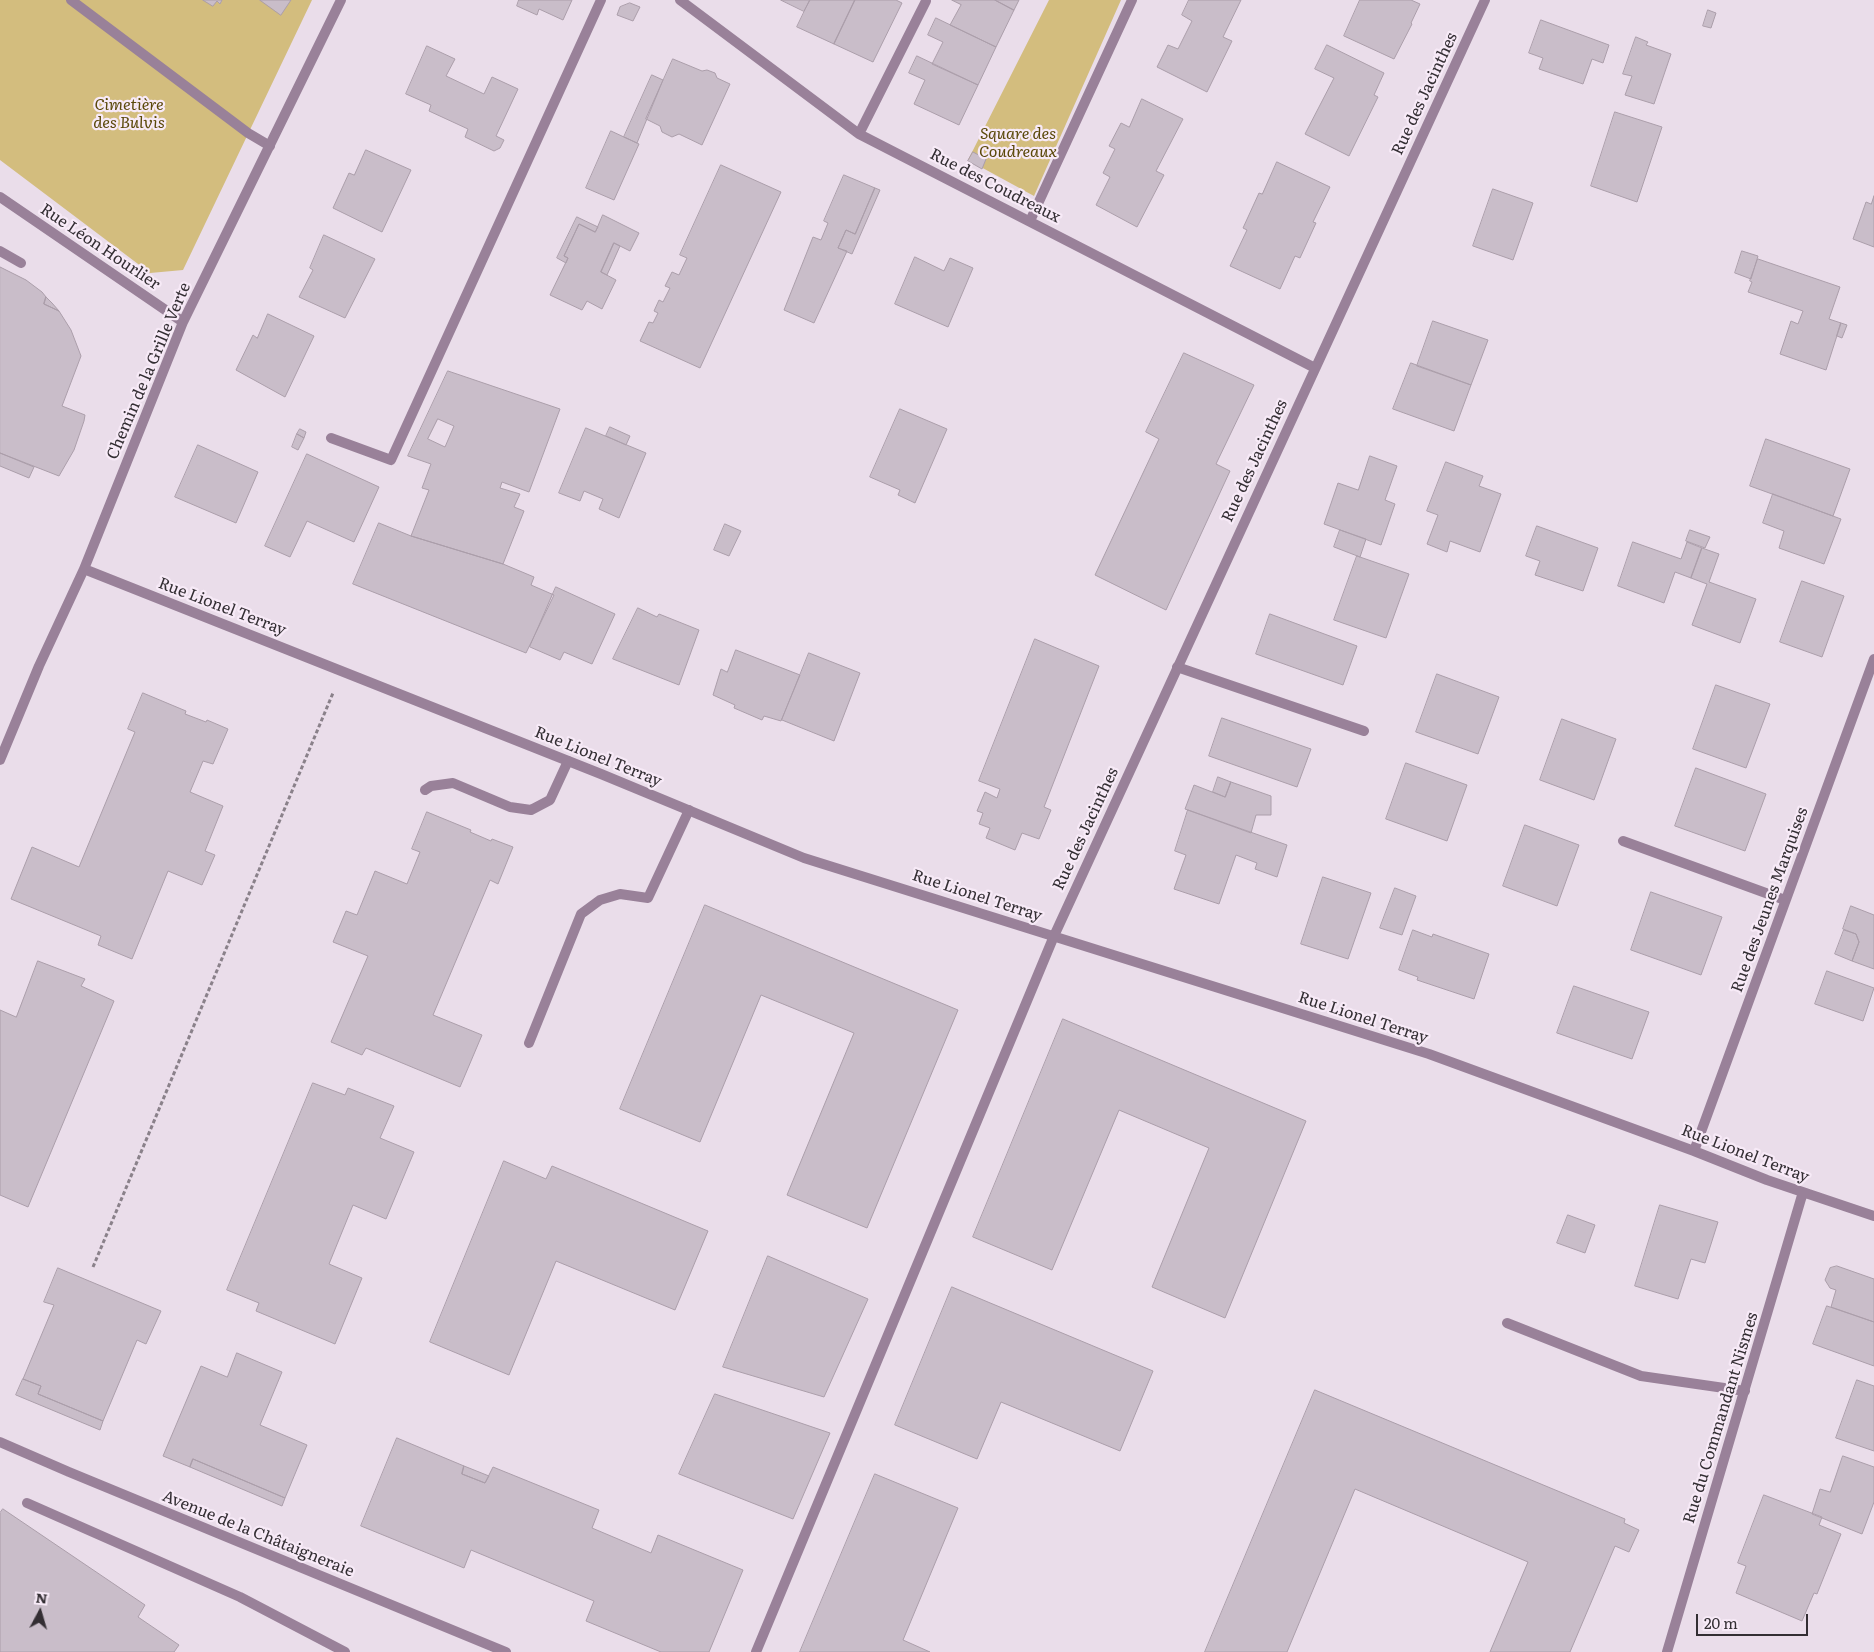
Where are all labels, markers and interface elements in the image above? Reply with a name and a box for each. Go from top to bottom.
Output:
street label: Rue des Jacinthes [1388,30,1462,158]
park label: Cimetière des Bulvis [93,95,165,133]
park label: Square des Coudreaux [979,124,1057,162]
street label: Rue des Coudreaux [926,145,1064,227]
street label: Rue Léon Hourlier [36,200,164,294]
street label: Chemin de la Grille Verte [103,280,195,462]
street label: Rue des Jacinthes [1218,397,1292,525]
street label: Rue Lionel Terray [155,574,289,640]
street label: Rue Lionel Terray [532,723,664,791]
street label: Rue des Jacinthes [1049,765,1123,893]
street label: Rue des Jeunes Marquises [1728,805,1812,995]
street label: Rue Lionel Terray [910,866,1044,926]
street label: Rue Lionel Terray [1296,988,1430,1048]
street label: Rue Lionel Terray [1678,1121,1812,1187]
street label: Rue du Commandant Nismes [1680,1310,1762,1526]
street label: Avenue de la Châtaigneraie [159,1487,357,1581]
north arrow [15,1587,65,1637]
text: N [35,1587,48,1608]
scale bar [1699,1604,1812,1636]
text: 20 m [1704,1611,1738,1634]

